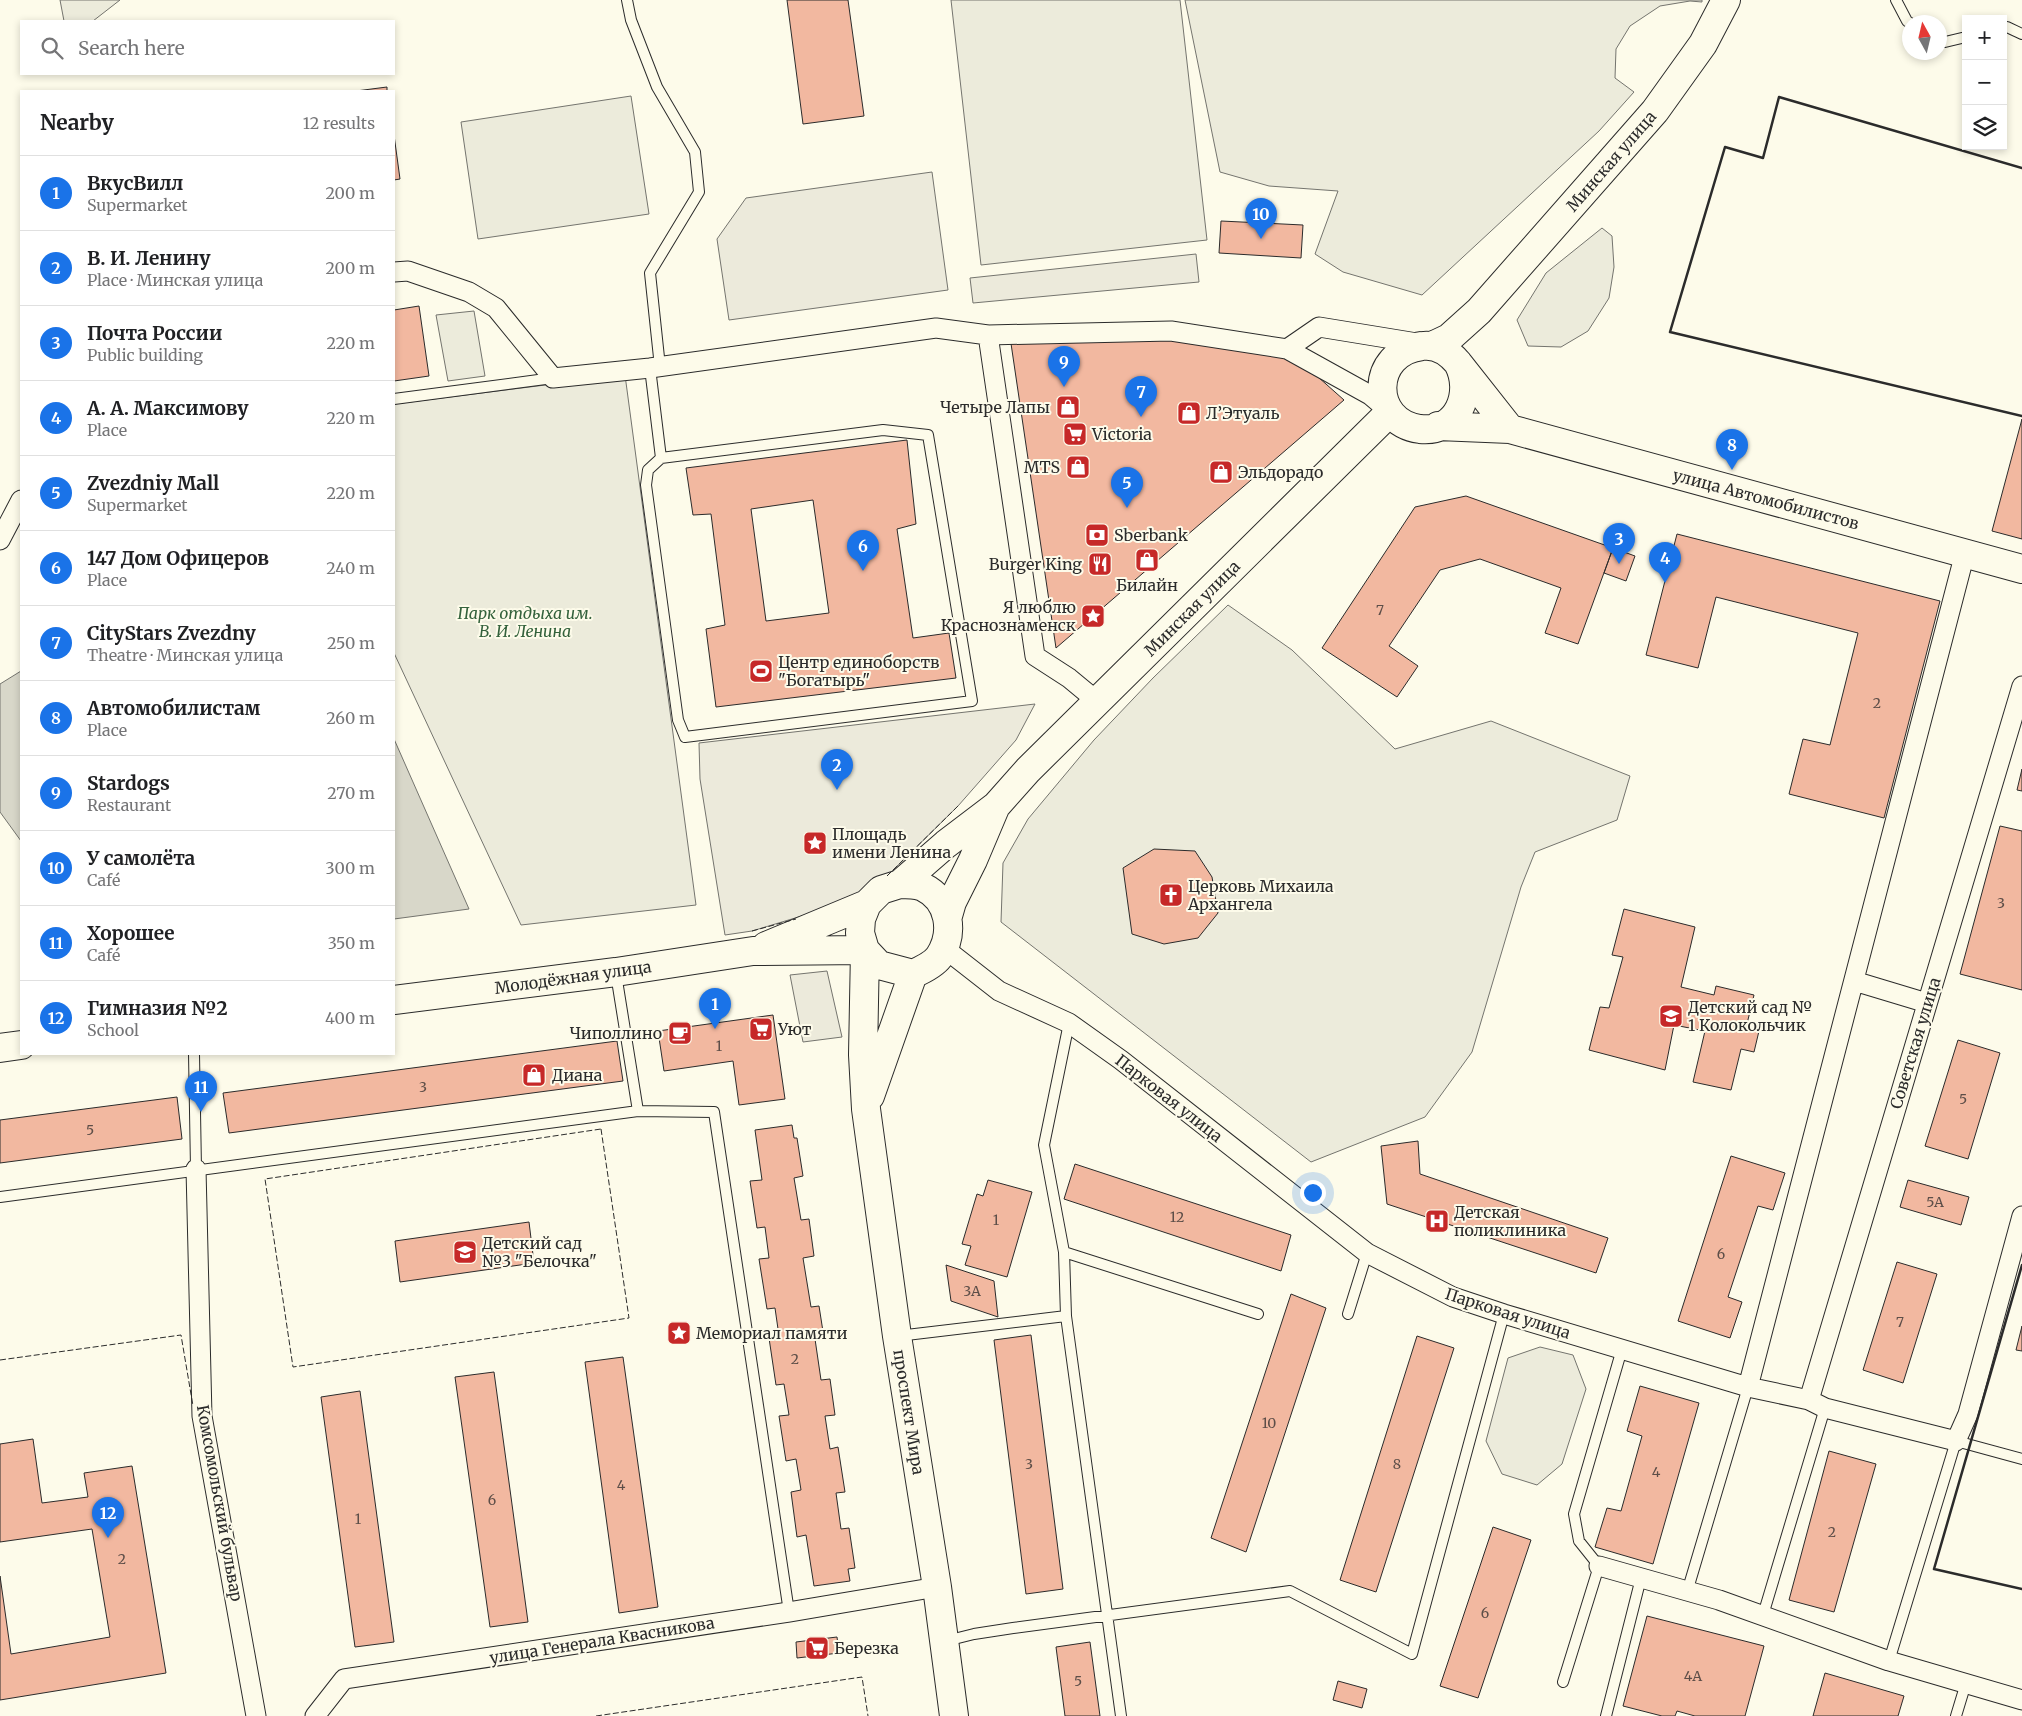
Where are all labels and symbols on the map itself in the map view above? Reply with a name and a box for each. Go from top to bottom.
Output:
north arrow [1902,15,1947,60]
street label: Минская улица [1562,106,1660,215]
pin: 10 [1245,198,1277,239]
pin: 9 [1048,346,1080,387]
pin: 7 [1125,376,1157,417]
shop icon: Четыре Лапы [1055,394,1081,420]
place label: Четыре Лапы [940,397,1050,417]
shop icon: Л’Этуаль [1176,400,1202,426]
place label: Л’Этуаль [1206,403,1279,423]
supermarket icon: Victoria [1062,421,1088,447]
place label: Victoria [1091,424,1152,444]
pin: 8 [1716,429,1748,470]
shop icon: MTS [1065,454,1091,480]
place label: MTS [1024,457,1060,477]
shop icon: Эльдорадо [1208,459,1234,485]
place label: Эльдорадо [1238,462,1323,482]
street label: улица Автомобилистов [1671,464,1861,534]
pin: 5 [1111,467,1143,508]
bank icon: Sberbank [1084,522,1110,548]
pin: 3 [1603,523,1635,564]
place label: Sberbank [1114,525,1189,545]
pin: 6 [847,530,879,571]
pin: 4 [1649,542,1681,583]
shop icon: Билайн [1134,547,1160,573]
restaurant icon: Burger King [1087,551,1113,577]
place label: Burger King [989,554,1082,574]
street label: Минская улица [1140,556,1244,660]
place label: Билайн [1116,575,1178,595]
place label: Я люблю Краснознаменск [941,597,1076,635]
house number: 7 [1376,601,1384,619]
park label: Парк отдыха им. В. И. Ленина [458,603,592,641]
place icon: Я люблю Краснознаменск [1080,603,1106,629]
place label: Центр единоборств "Богатырь" [778,652,939,690]
sports icon: Центр единоборств "Богатырь" [748,658,774,684]
house number: 2 [1873,694,1881,712]
pin: 2 [821,749,853,790]
place label: Площадь имени Ленина [832,824,952,862]
place icon: Площадь имени Ленина [802,830,828,856]
place label: Церковь Михаила Архангела [1187,876,1334,914]
church icon: Церковь Михаила Архангела [1158,882,1184,908]
house number: 3 [1997,894,2005,912]
street label: Молодёжная улица [493,956,653,998]
street label: Советская улица [1885,974,1945,1111]
pin: 1 [699,988,731,1029]
place label: Детский сад № 1 Колокольчик [1688,997,1813,1035]
school or university icon: Детский сад № 1 Колокольчик [1658,1003,1684,1029]
supermarket icon: Уют [748,1016,774,1042]
place label: Уют [777,1019,812,1039]
cafe icon: Чиполлино [667,1020,693,1046]
place label: Чиполлино [570,1023,662,1043]
house number: 1 [716,1037,722,1055]
street label: Парковая улица [1111,1050,1227,1146]
shop icon: Диана [521,1062,547,1088]
place label: Диана [552,1065,603,1085]
pin: 11 [185,1071,217,1112]
house number: 3 [419,1078,427,1096]
house number: 5 [1959,1090,1967,1108]
house number: 5 [86,1121,94,1139]
your location [1300,1180,1326,1206]
house number: 5А [1926,1193,1944,1211]
place label: Детская поликлиника [1454,1202,1567,1240]
house number: 12 [1170,1208,1184,1226]
hospital icon: Детская поликлиника [1424,1208,1450,1234]
house number: 1 [993,1211,999,1229]
place label: Детский сад №3 "Белочка" [482,1233,597,1271]
school or university icon: Детский сад №3 "Белочка" [452,1239,478,1265]
house number: 6 [1717,1245,1725,1263]
house number: 3А [963,1282,981,1300]
street label: Парковая улица [1443,1283,1574,1343]
house number: 7 [1896,1313,1904,1331]
place icon: Мемориал памяти [666,1320,692,1346]
place label: Мемориал памяти [696,1323,848,1343]
street label: проспект Мира [889,1348,929,1476]
house number: 2 [791,1350,799,1368]
street label: Комсомольский бульвар [193,1403,247,1603]
house number: 10 [1262,1414,1276,1432]
house number: 3 [1025,1455,1033,1473]
house number: 8 [1393,1455,1401,1473]
house number: 4 [1652,1463,1661,1481]
house number: 4 [617,1476,626,1494]
house number: 6 [488,1491,496,1509]
pin: 12 [92,1497,124,1538]
house number: 1 [355,1510,361,1528]
house number: 2 [1828,1523,1836,1541]
house number: 2 [118,1550,126,1568]
house number: 6 [1481,1604,1489,1622]
street label: улица Генерала Квасникова [488,1612,716,1668]
supermarket icon: Березка [804,1635,830,1661]
place label: Березка [834,1638,899,1658]
house number: 4А [1684,1667,1702,1685]
house number: 5 [1074,1672,1082,1690]

